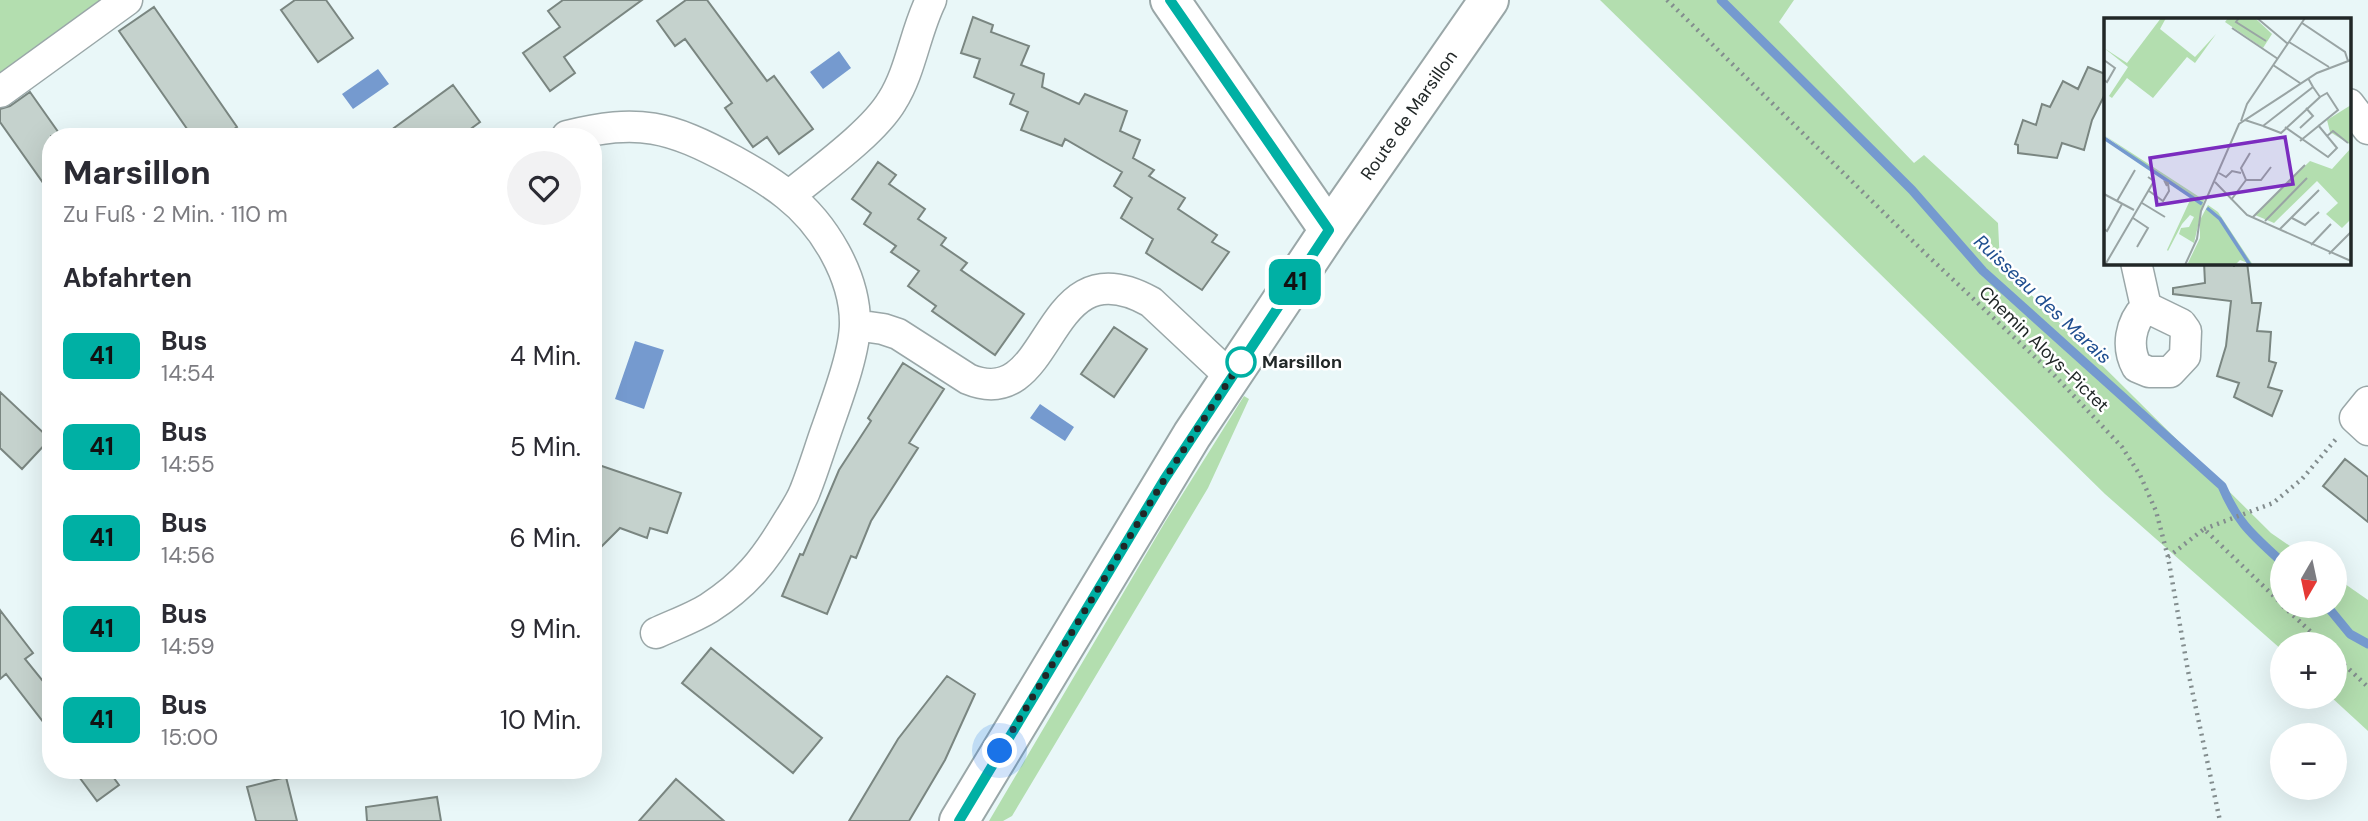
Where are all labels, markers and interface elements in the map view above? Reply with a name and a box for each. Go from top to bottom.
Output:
inset map [2104,18,2350,264]
street label: Route de Marsillon [1355,45,1463,185]
text: Marsillon [63,151,211,194]
button: heart [507,151,581,225]
text: Zu Fuß · 2 Min. · 110 m [63,199,288,229]
water label: Ruisseau des Marais [1969,229,2117,370]
line badge: 41 [1264,259,1326,305]
text: Abfahrten [63,261,192,295]
text: 41 [1283,266,1307,297]
street label: Chemin Aloys-Pictet [1974,281,2114,417]
text: Bus [161,324,207,358]
text: 4 Min. [510,339,581,373]
text: 41 [89,340,114,371]
marker: Marsillon [1226,347,1256,377]
place label: Marsillon [1262,350,1342,374]
text: 14:54 [161,358,215,388]
text: Bus [161,415,207,449]
text: 5 Min. [510,430,581,464]
text: 41 [89,431,114,462]
text: 14:55 [161,449,215,479]
text: Bus [161,506,207,540]
text: 6 Min. [510,521,581,555]
text: 41 [89,522,114,553]
text: 14:56 [161,540,215,570]
north arrow [2270,541,2347,618]
map controls [2270,541,2347,800]
text: Bus [161,597,207,631]
text: 9 Min. [510,612,581,646]
text: 41 [89,613,114,644]
text: 14:59 [161,631,215,661]
button: + [2270,632,2347,709]
text: Bus [161,688,207,722]
text: 10 Min. [500,703,581,737]
text: 41 [89,704,114,735]
text: 15:00 [161,722,218,752]
button: − [2270,723,2347,800]
your location [982,733,1017,768]

